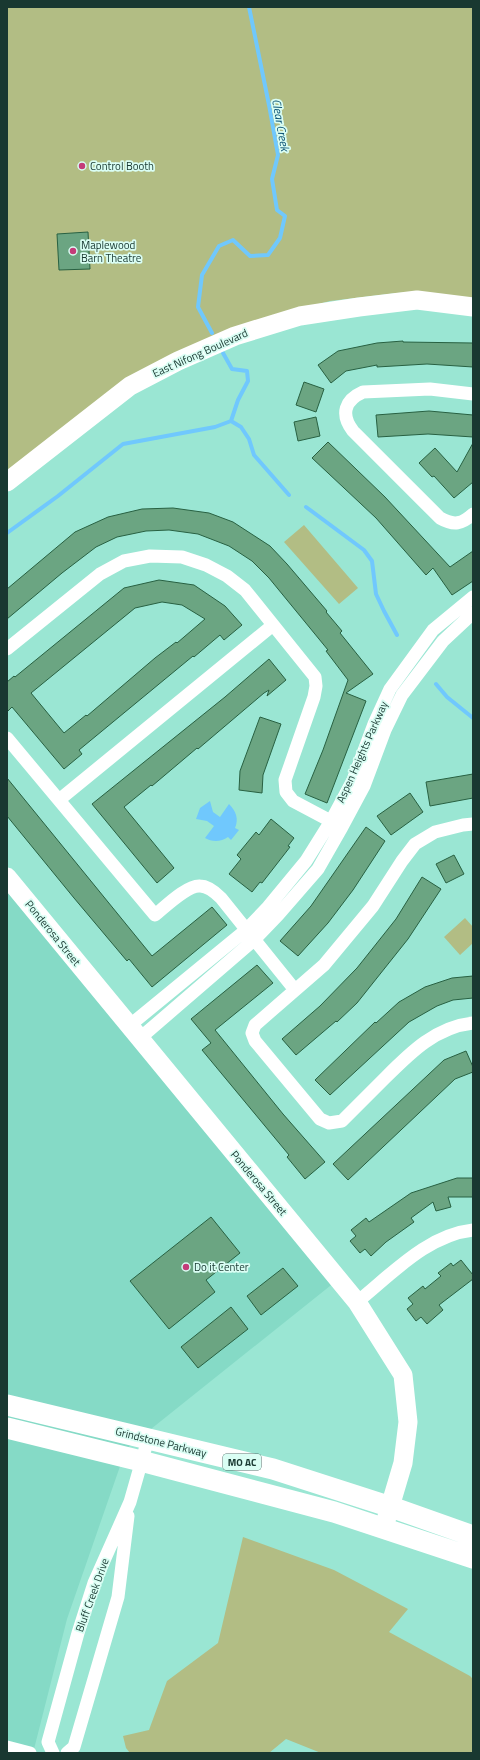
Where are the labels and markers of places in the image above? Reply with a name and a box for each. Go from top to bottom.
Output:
place label: Control Booth [90,158,154,174]
marker: Control Booth [77,161,87,171]
place label: Maplewood Barn Theatre [81,237,142,266]
marker: Maplewood Barn Theatre [68,246,78,256]
place label: Do it Center [194,1259,249,1275]
marker: Do it Center [181,1262,191,1272]

